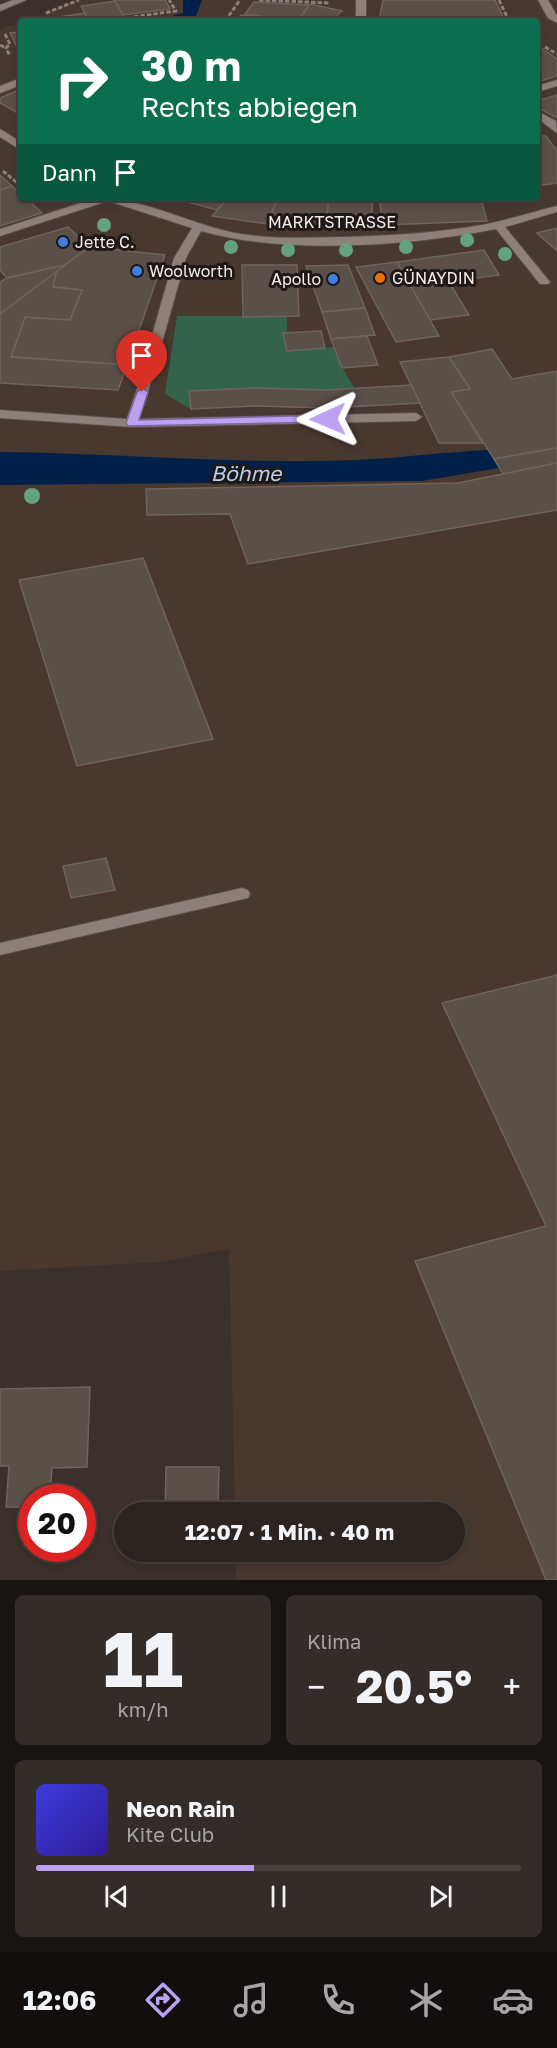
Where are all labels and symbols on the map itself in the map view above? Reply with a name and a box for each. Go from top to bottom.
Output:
street label: MARKTSTRASSE [268,212,396,232]
place label: Jette C. [75,232,134,252]
marker: Jette C. [56,235,70,249]
place label: Woolworth [149,261,233,281]
marker: Woolworth [130,264,144,278]
place label: GÜNAYDIN [392,268,475,288]
place label: Apollo [271,269,321,289]
marker: GÜNAYDIN [373,271,387,285]
marker: Apollo [326,272,340,286]
pin [116,330,167,392]
position arrow [296,387,360,451]
water label: Böhme [211,460,283,486]
speed limit sign: 20 [18,1484,96,1562]

